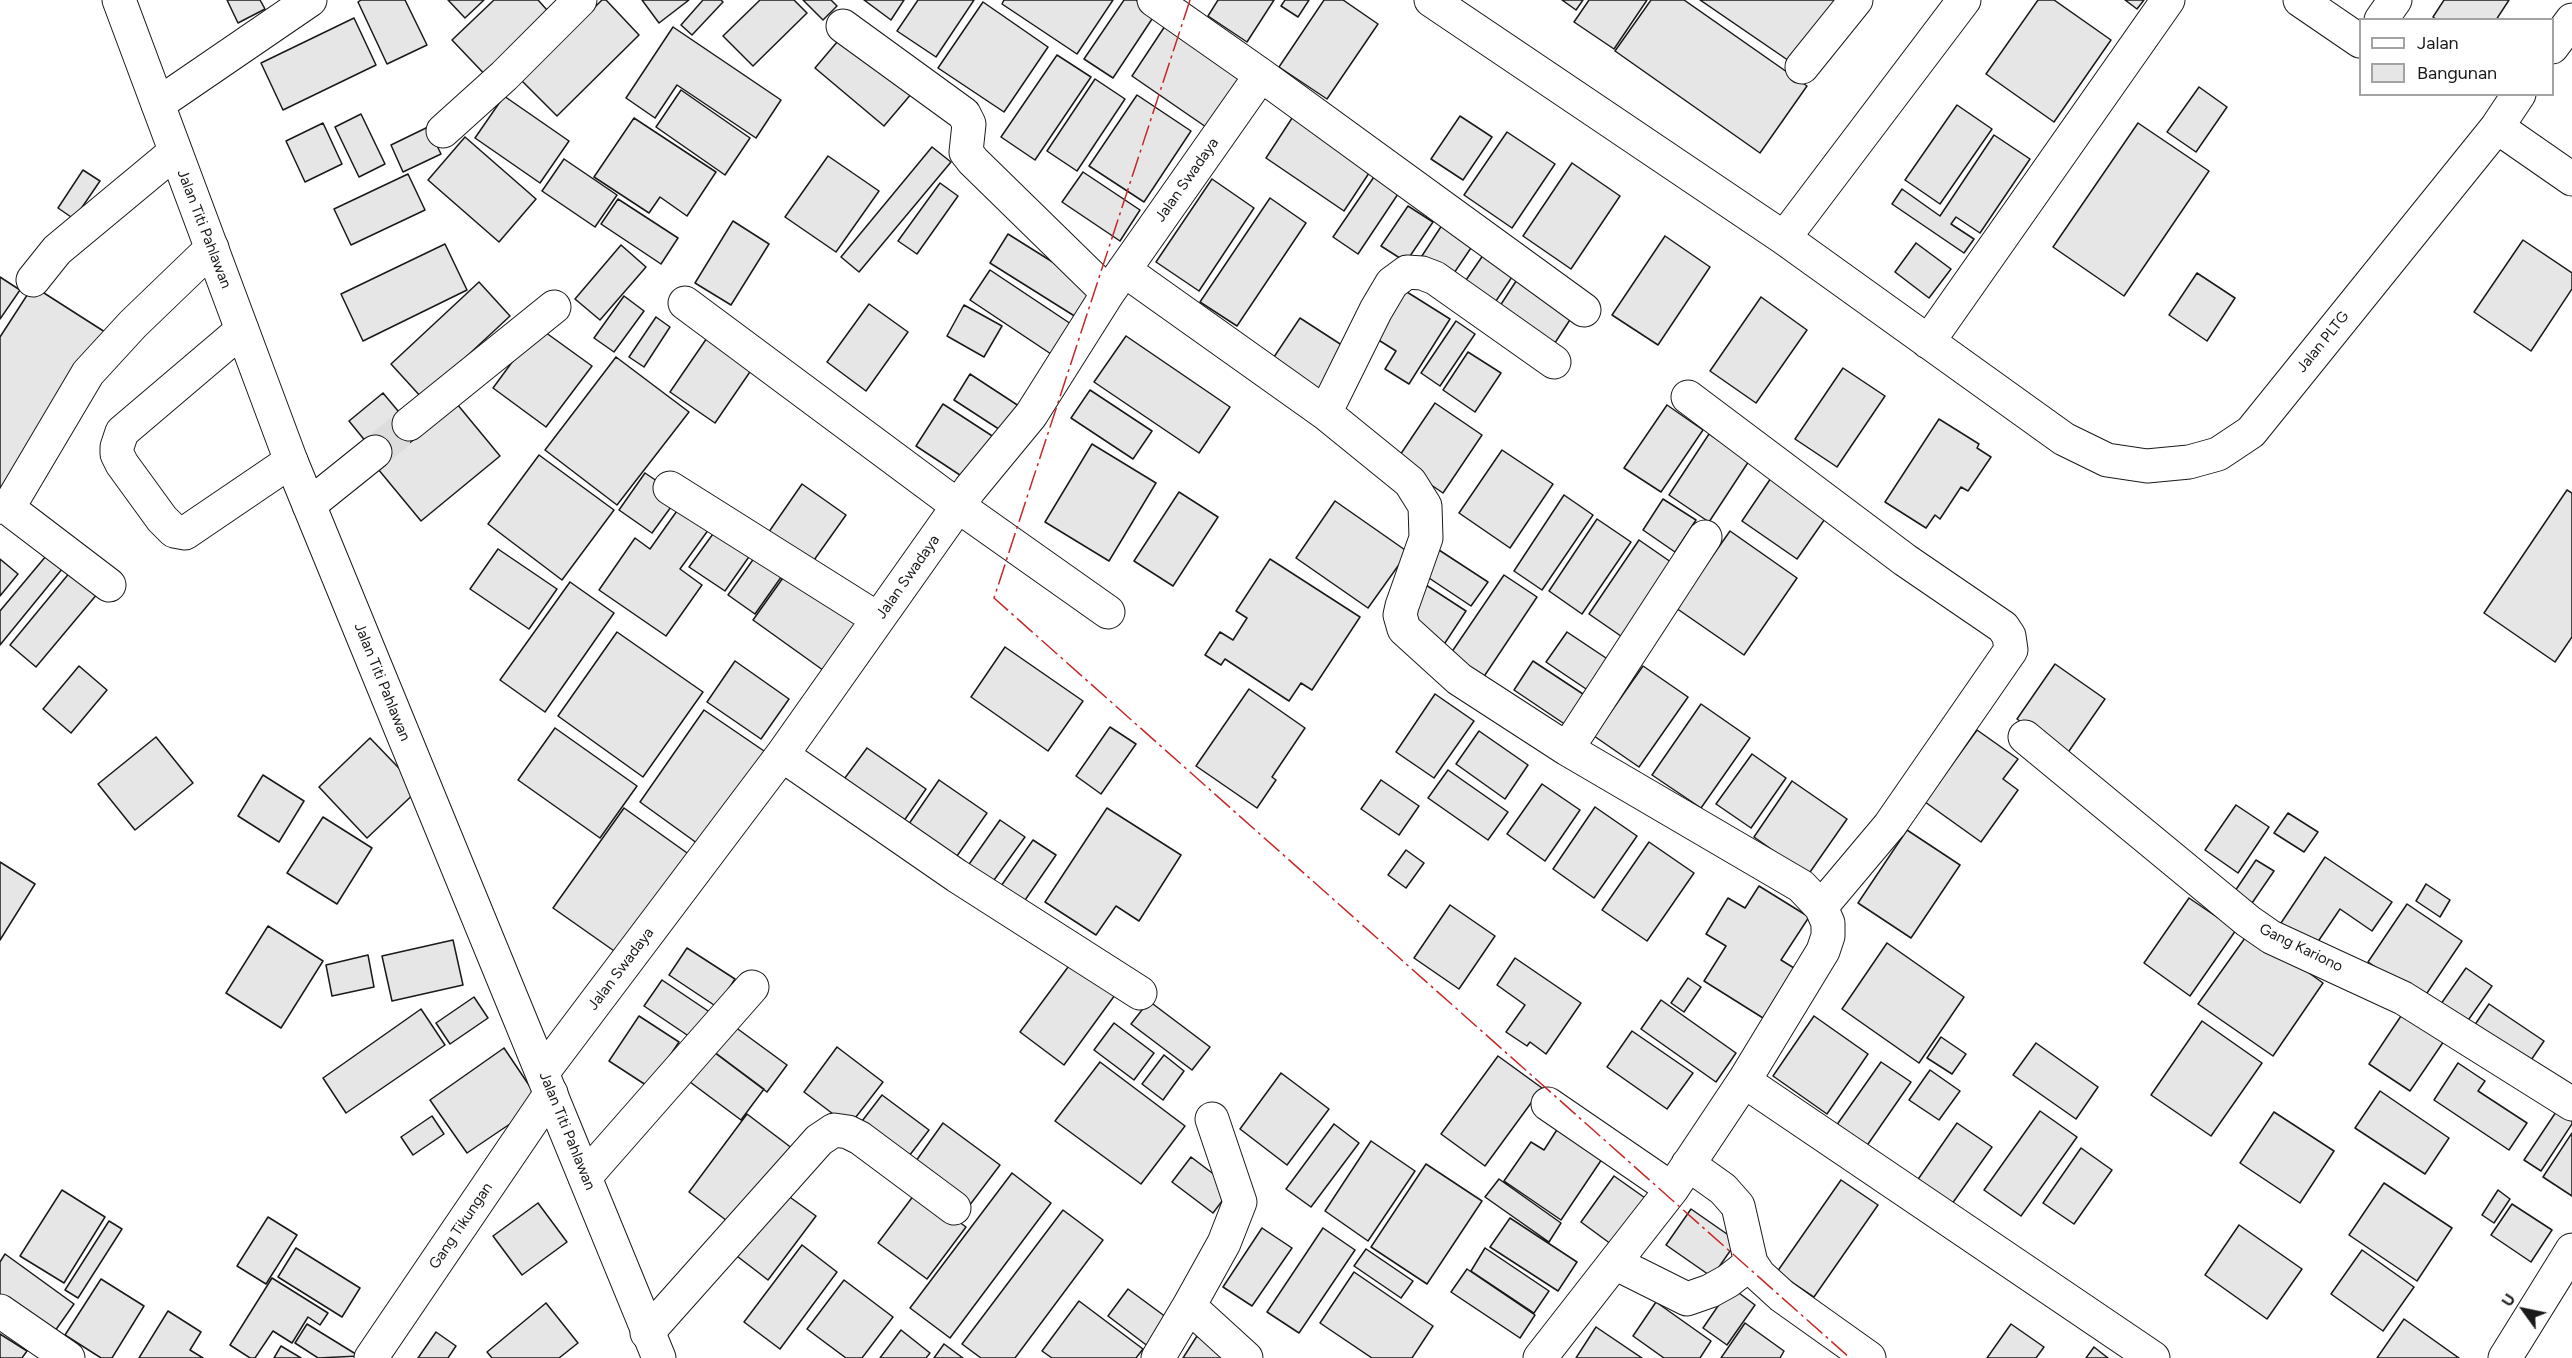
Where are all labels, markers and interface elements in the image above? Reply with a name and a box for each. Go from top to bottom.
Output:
legend [2359,18,2554,96]
text: Jalan [2417,32,2459,54]
text: Bangunan [2417,62,2497,84]
street label: Jalan Swadaya [1151,134,1223,226]
street label: Jalan Titi Pahlawan [173,167,235,291]
street label: Jalan PLTG [2293,308,2353,376]
street label: Jalan Swadaya [872,531,944,623]
street label: Jalan Titi Pahlawan [350,620,414,744]
street label: Gang Kariono [2256,920,2346,976]
street label: Jalan Swadaya [584,924,658,1014]
street label: Jalan Titi Pahlawan [535,1069,599,1193]
street label: Gang Tikungan [425,1179,497,1273]
north arrow [2494,1280,2554,1340]
text: U [2497,1290,2520,1310]

